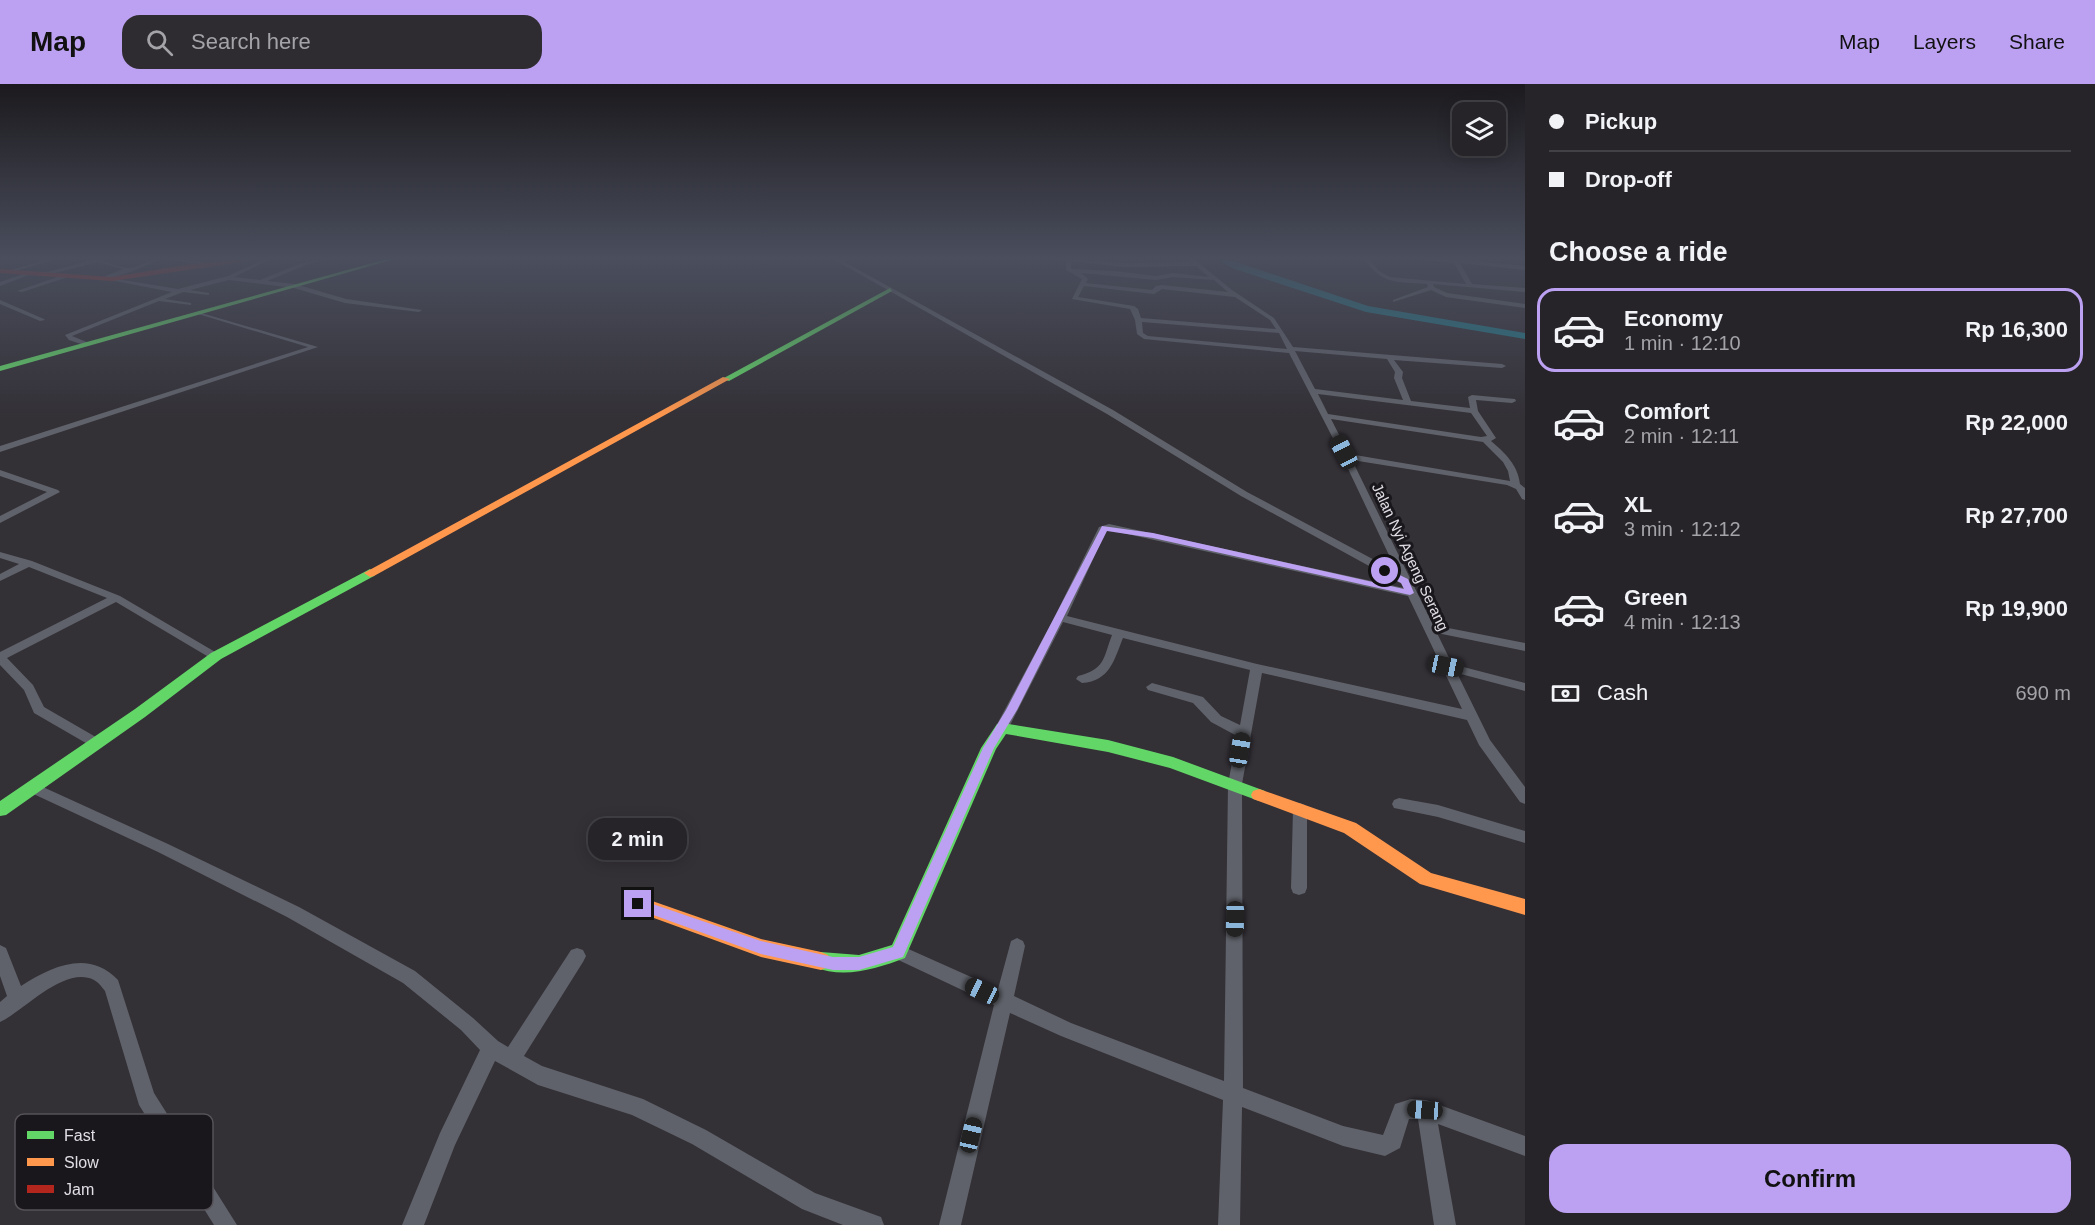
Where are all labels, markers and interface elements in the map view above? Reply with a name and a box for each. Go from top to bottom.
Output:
search box [122,15,542,69]
text: Map [30,26,86,57]
icon: search [143,26,176,59]
text: Search here [191,29,311,54]
text: Map [1839,30,1880,53]
text: Layers [1913,30,1976,53]
text: Share [2009,30,2065,53]
map controls [1452,102,1506,156]
button: layers [1452,102,1506,156]
text: Pickup [1585,109,1657,134]
text: Drop-off [1585,167,1672,192]
text: Choose a ride [1549,237,1728,267]
icon: car [1552,303,1606,357]
text: Economy [1624,306,1723,331]
text: Rp 16,300 [1965,317,2068,342]
text: 1 min · 12:10 [1624,332,1741,354]
icon: car [1552,396,1606,450]
text: Comfort [1624,399,1710,424]
text: Rp 22,000 [1965,410,2068,435]
text: 2 min · 12:11 [1624,425,1739,447]
car [1328,432,1360,472]
street label: Jalan Nyi Ageng Serang [1369,480,1452,633]
icon: car [1552,489,1606,543]
text: XL [1624,492,1652,517]
text: Rp 27,700 [1965,503,2068,528]
text: 3 min · 12:12 [1624,518,1741,540]
route start [1371,557,1398,584]
icon: car [1552,582,1606,636]
text: Green [1624,585,1688,610]
text: Rp 19,900 [1965,596,2068,621]
text: 4 min · 12:13 [1624,611,1741,633]
car [1427,653,1465,679]
icon: cash [1549,677,1582,710]
text: Cash [1597,680,1648,705]
text: 690 m [2015,682,2071,704]
car [1228,731,1252,769]
callout: 2 min [588,817,688,859]
text: 2 min [611,828,664,850]
route end [624,890,651,917]
car [1226,901,1244,937]
car [962,975,1002,1007]
car [1406,1100,1444,1120]
legend [15,1114,213,1210]
car [958,1115,984,1155]
text: Fast [64,1127,96,1144]
button: Confirm [1549,1144,2071,1213]
text: Slow [64,1154,99,1171]
text: Jam [64,1181,94,1198]

